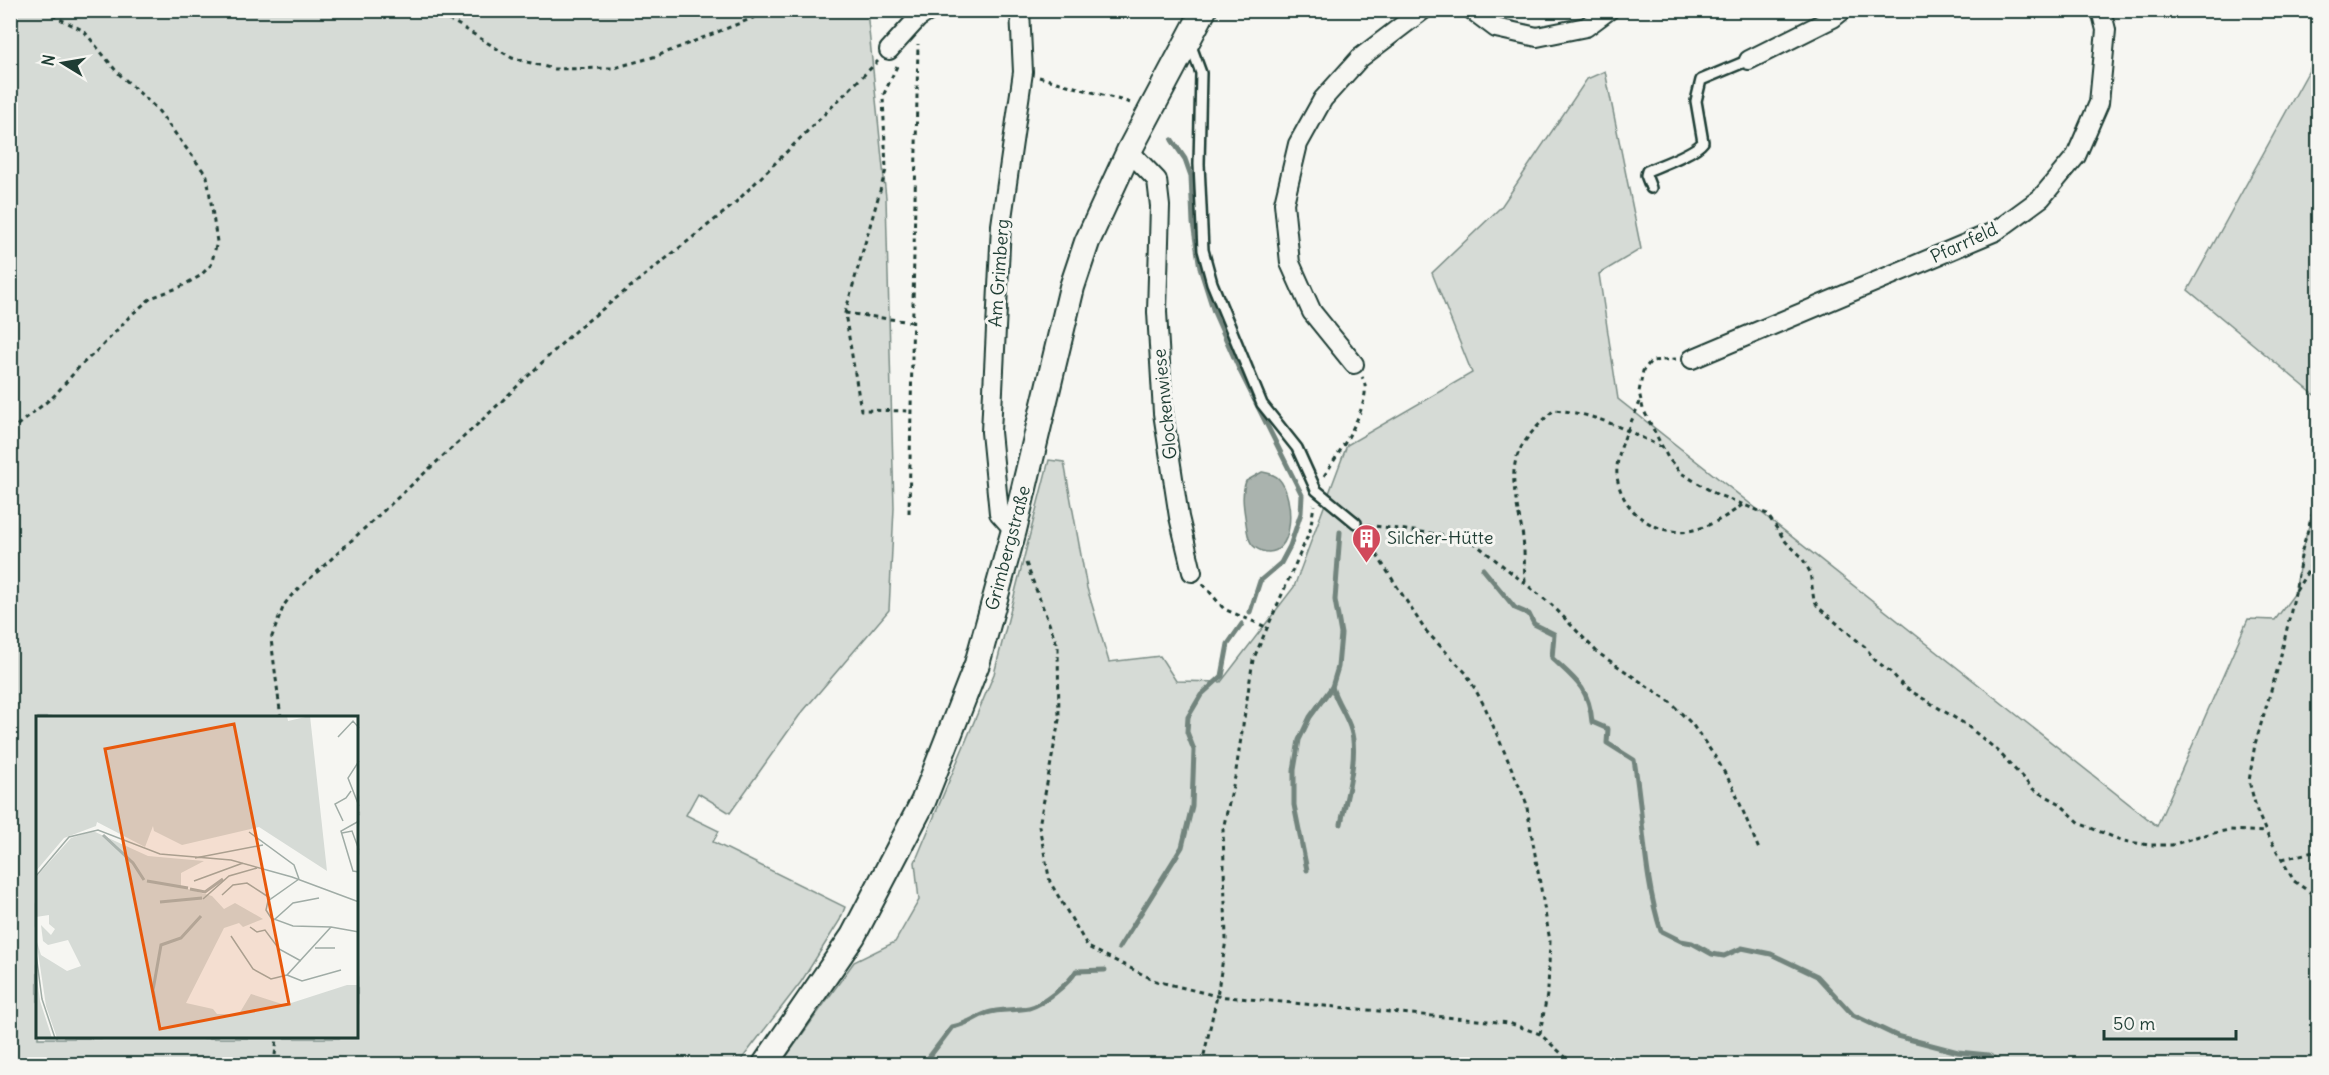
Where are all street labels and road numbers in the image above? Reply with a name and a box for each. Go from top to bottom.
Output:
street label: Pfarrfeld [1927,217,2001,268]
street label: Am Grimberg [983,218,1014,328]
street label: Glockenwiese [1147,348,1182,461]
street label: Grimbergstraße [980,483,1035,613]

